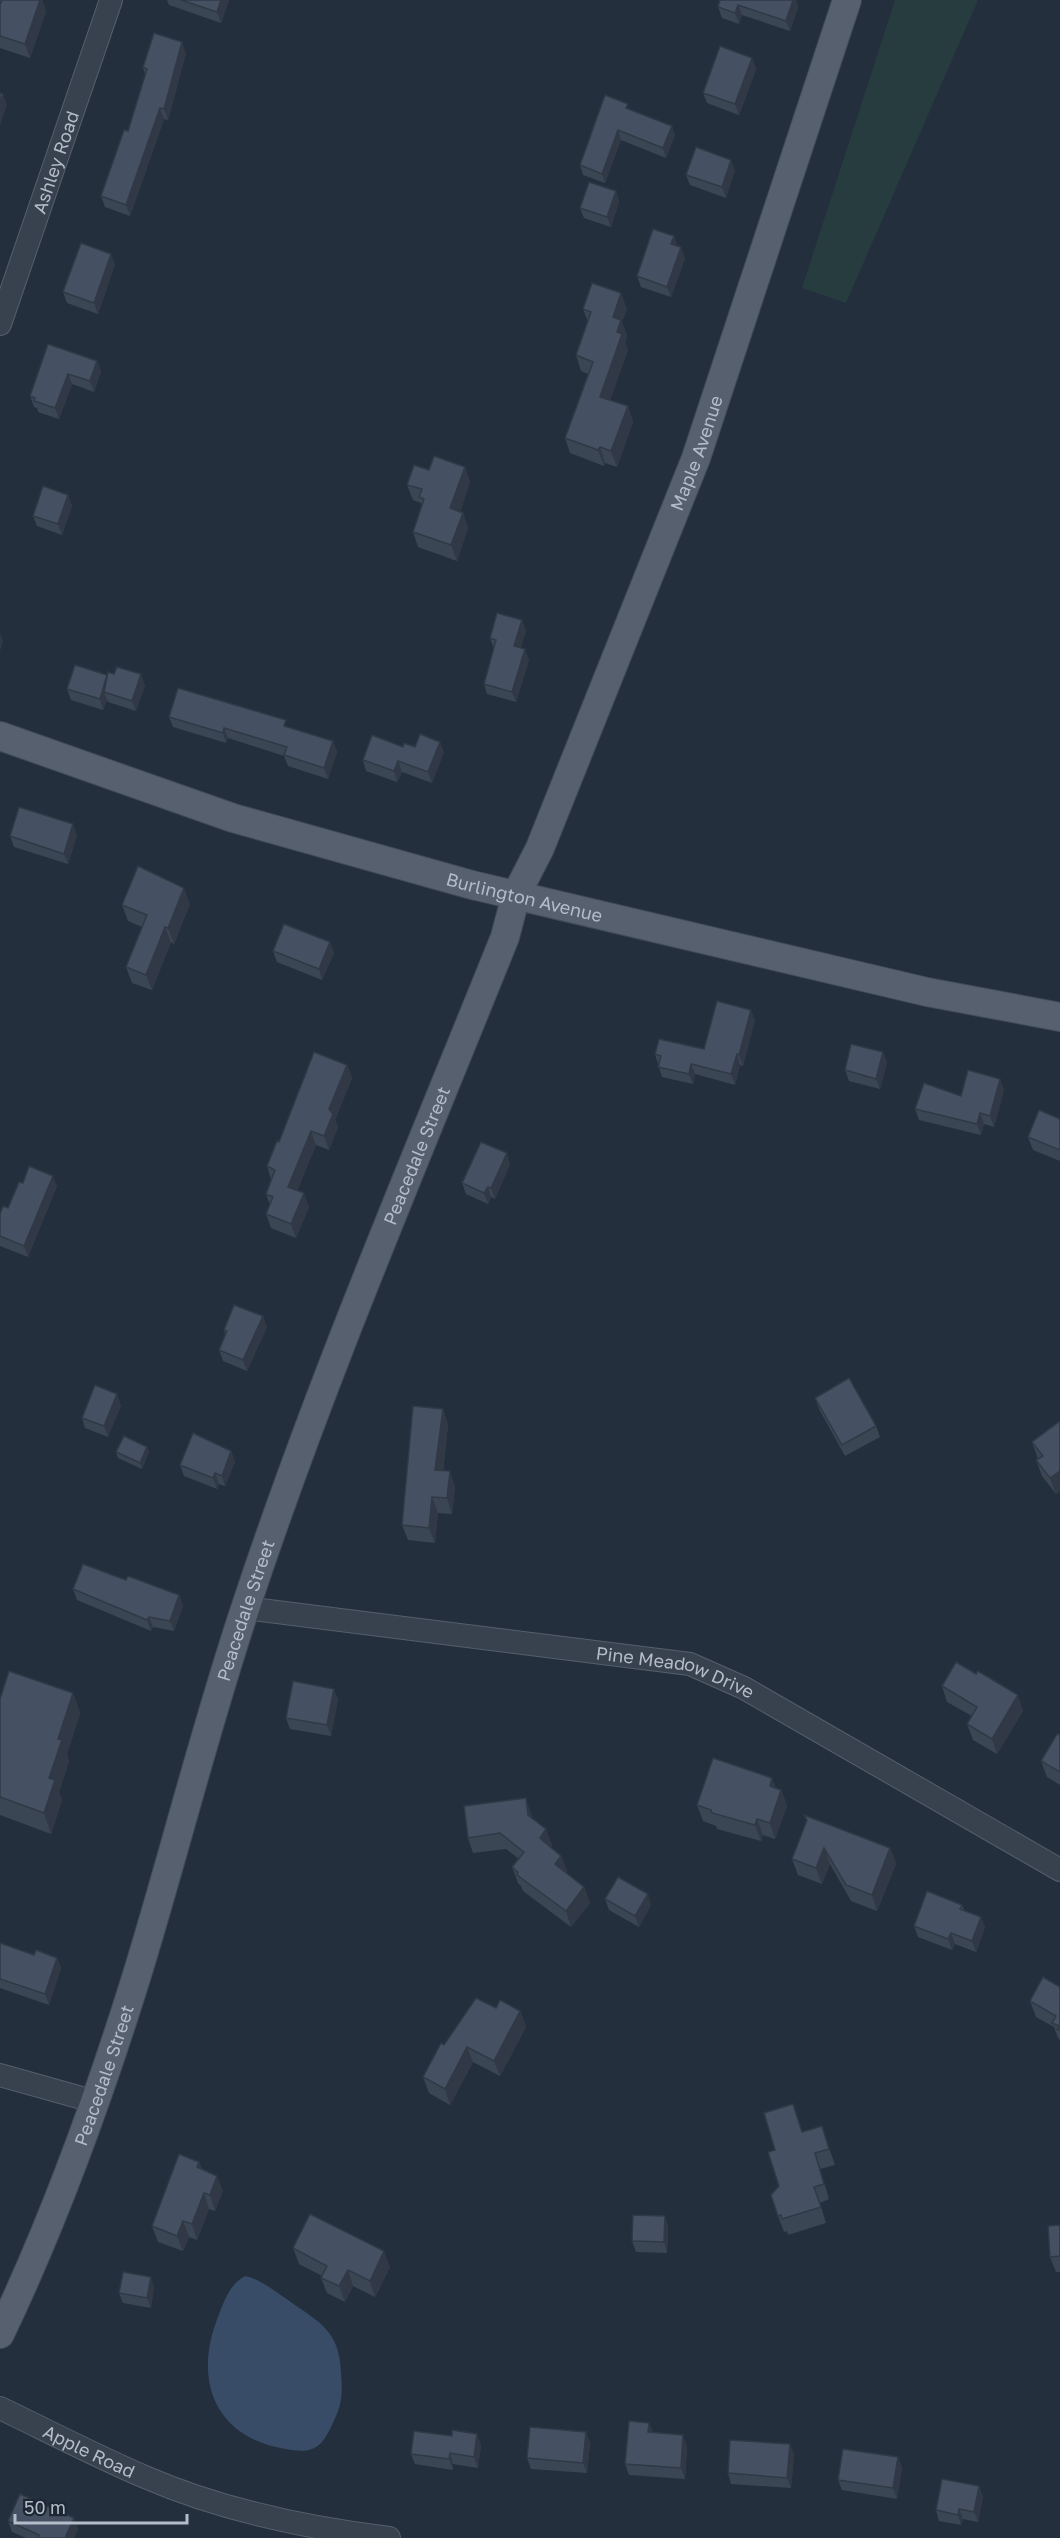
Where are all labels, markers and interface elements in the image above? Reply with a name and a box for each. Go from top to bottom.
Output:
street label: Ashley Road [28,108,83,216]
street label: Maple Avenue [665,393,727,514]
street label: Burlington Avenue [444,867,605,926]
street label: Peacedale Street [378,1083,454,1228]
street label: Peacedale Street [212,1537,279,1684]
street label: Pine Meadow Drive [595,1641,759,1703]
street label: Peacedale Street [69,2002,138,2149]
street label: Apple Road [40,2420,138,2482]
scale bar [15,2487,188,2525]
text: 50 m [24,2496,66,2518]

